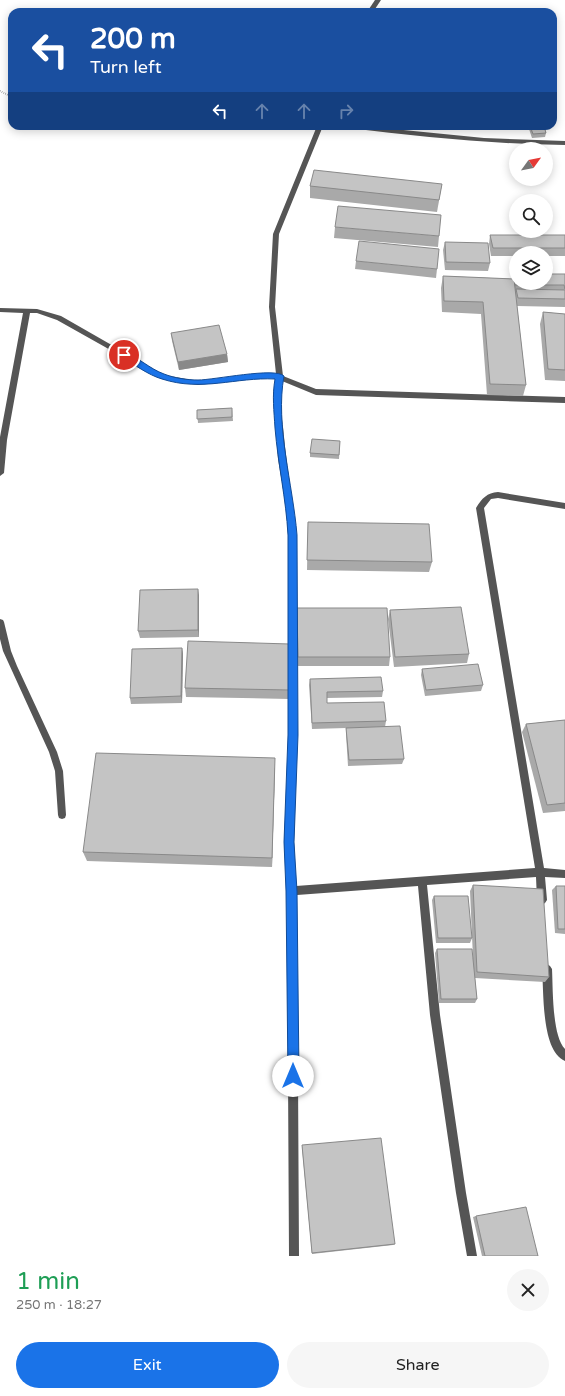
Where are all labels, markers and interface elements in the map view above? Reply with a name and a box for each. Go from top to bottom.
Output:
text: 200 m [90,22,176,56]
icon: left [24,24,76,76]
text: Turn left [90,56,162,78]
icon: left [209,100,231,122]
icon: ahead [251,100,273,122]
icon: ahead [293,100,315,122]
icon: right [335,100,357,122]
north arrow [509,142,553,186]
map controls [509,142,553,290]
button: search [509,194,553,238]
button: layers [509,246,553,290]
pin [107,338,141,372]
icon: arrive [113,344,135,366]
position arrow [272,1055,314,1097]
text: 1 min [16,1267,80,1296]
button: close [507,1269,549,1311]
text: 250 m · 18:27 [16,1297,102,1313]
button: Exit [16,1342,279,1388]
button: Share [287,1342,549,1388]

